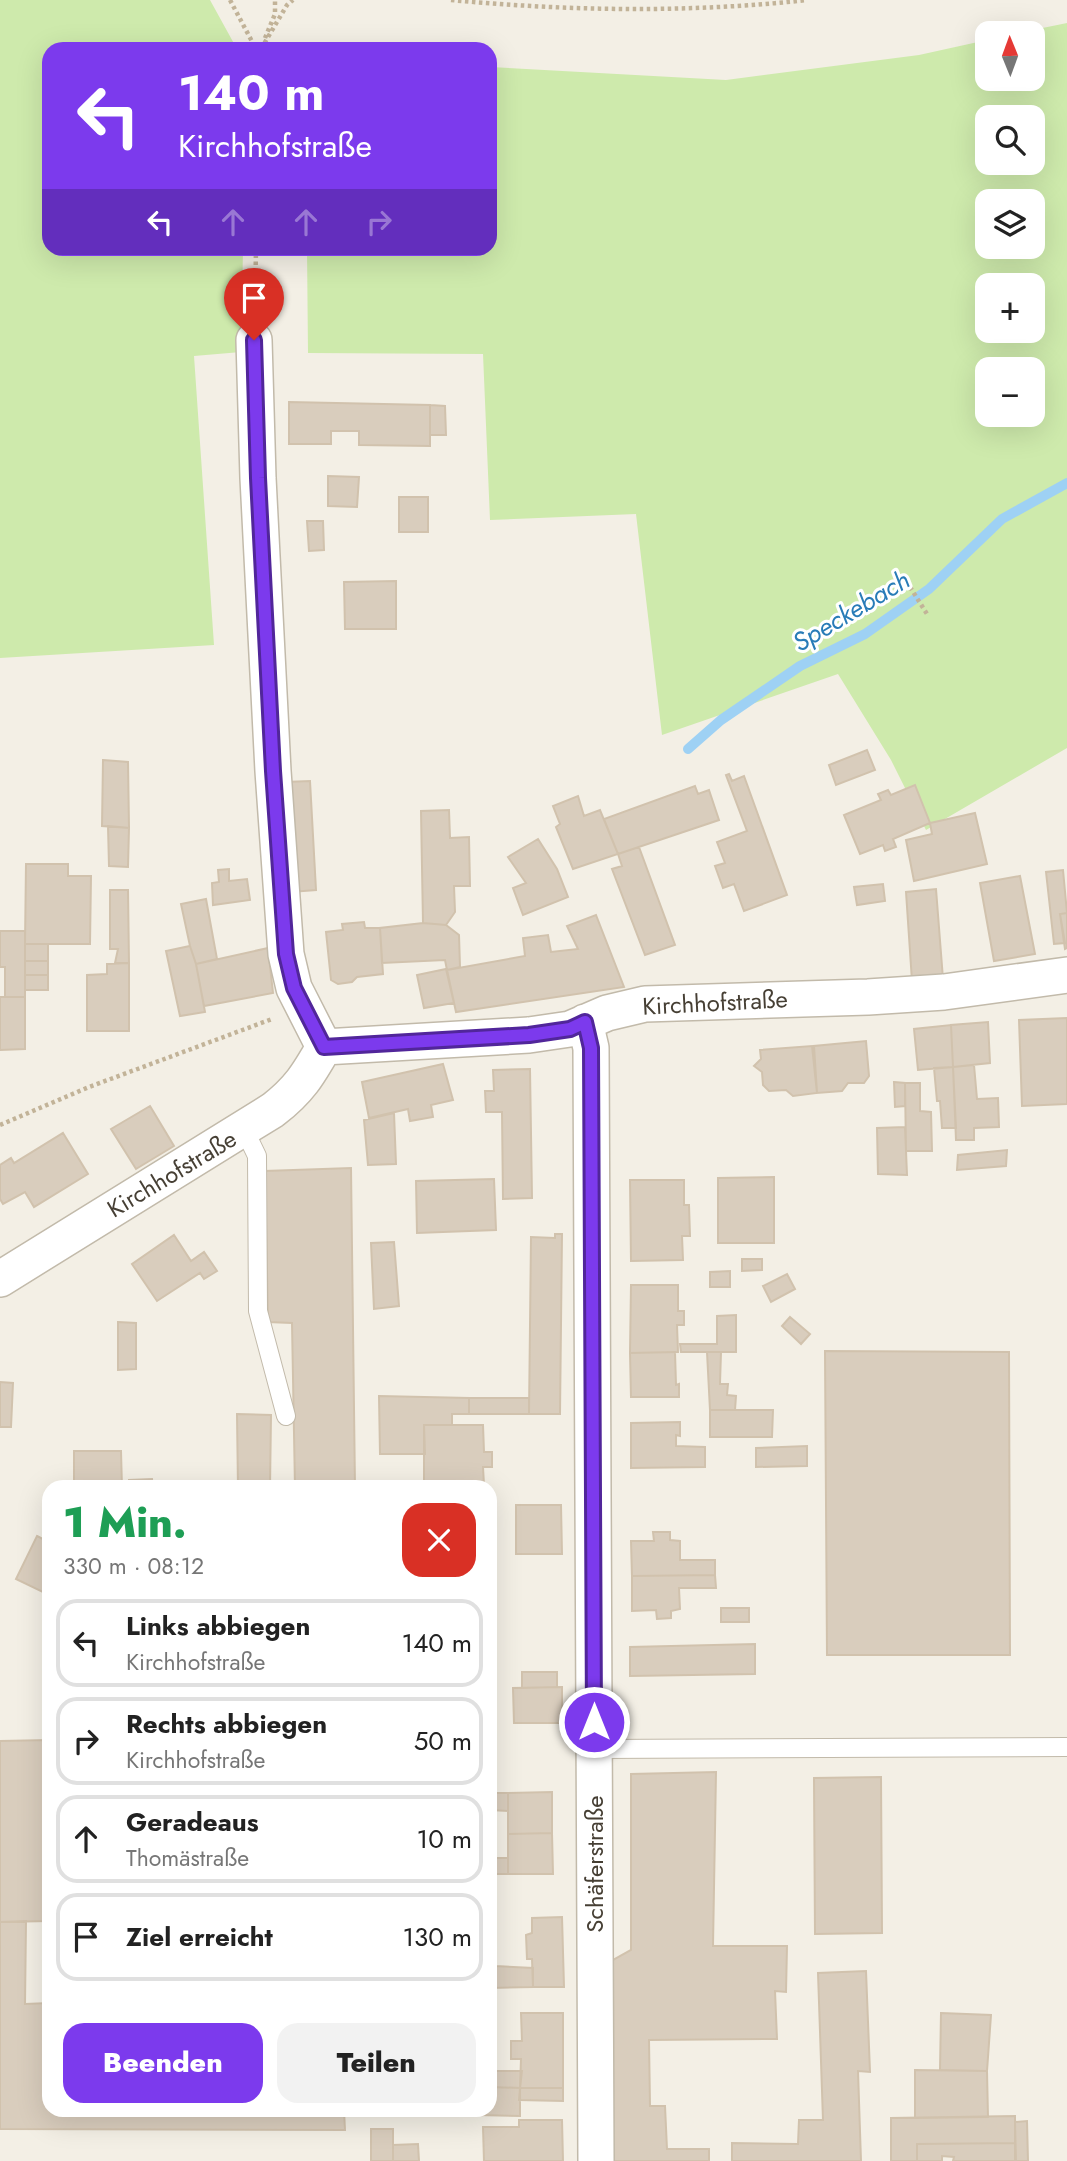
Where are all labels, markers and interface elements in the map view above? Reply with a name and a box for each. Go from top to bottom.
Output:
north arrow [975,21,1045,91]
map controls [975,21,1045,427]
text: 140 m [178,58,324,128]
icon: left [63,70,154,161]
button: search [975,105,1045,175]
text: Kirchhofstraße [178,123,372,169]
button: layers [975,189,1045,259]
icon: left [141,203,179,241]
icon: ahead [214,203,252,241]
icon: ahead [287,203,325,241]
icon: right [360,203,398,241]
pin [224,268,284,340]
button: + [975,273,1045,343]
icon: arrive [235,279,273,317]
button: − [975,357,1045,427]
water label: Speckebach [785,561,917,661]
street label: Kirchhofstraße [641,981,789,1024]
street label: Kirchhofstraße [100,1121,243,1226]
text: 1 Min. [63,1492,187,1553]
button: close [402,1503,476,1577]
text: 330 m · 08:12 [63,1549,204,1583]
text: Links abbiegen [126,1607,310,1645]
icon: left [67,1624,105,1662]
text: 140 m [401,1624,472,1662]
text: Kirchhofstraße [126,1645,265,1679]
position arrow [557,1685,631,1759]
text: Rechts abbiegen [126,1705,327,1743]
icon: right [67,1722,105,1760]
text: 50 m [414,1722,472,1760]
text: Kirchhofstraße [126,1743,265,1777]
street label: Schäferstraße [577,1795,612,1933]
text: Geradeaus [126,1803,259,1841]
icon: ahead [67,1820,105,1858]
text: 10 m [417,1820,472,1858]
text: Thomästraße [126,1841,249,1875]
icon: arrive [67,1918,105,1956]
text: Ziel erreicht [126,1918,273,1956]
text: 130 m [402,1918,472,1956]
button: Beenden [63,2023,263,2103]
button: Teilen [277,2023,476,2103]

